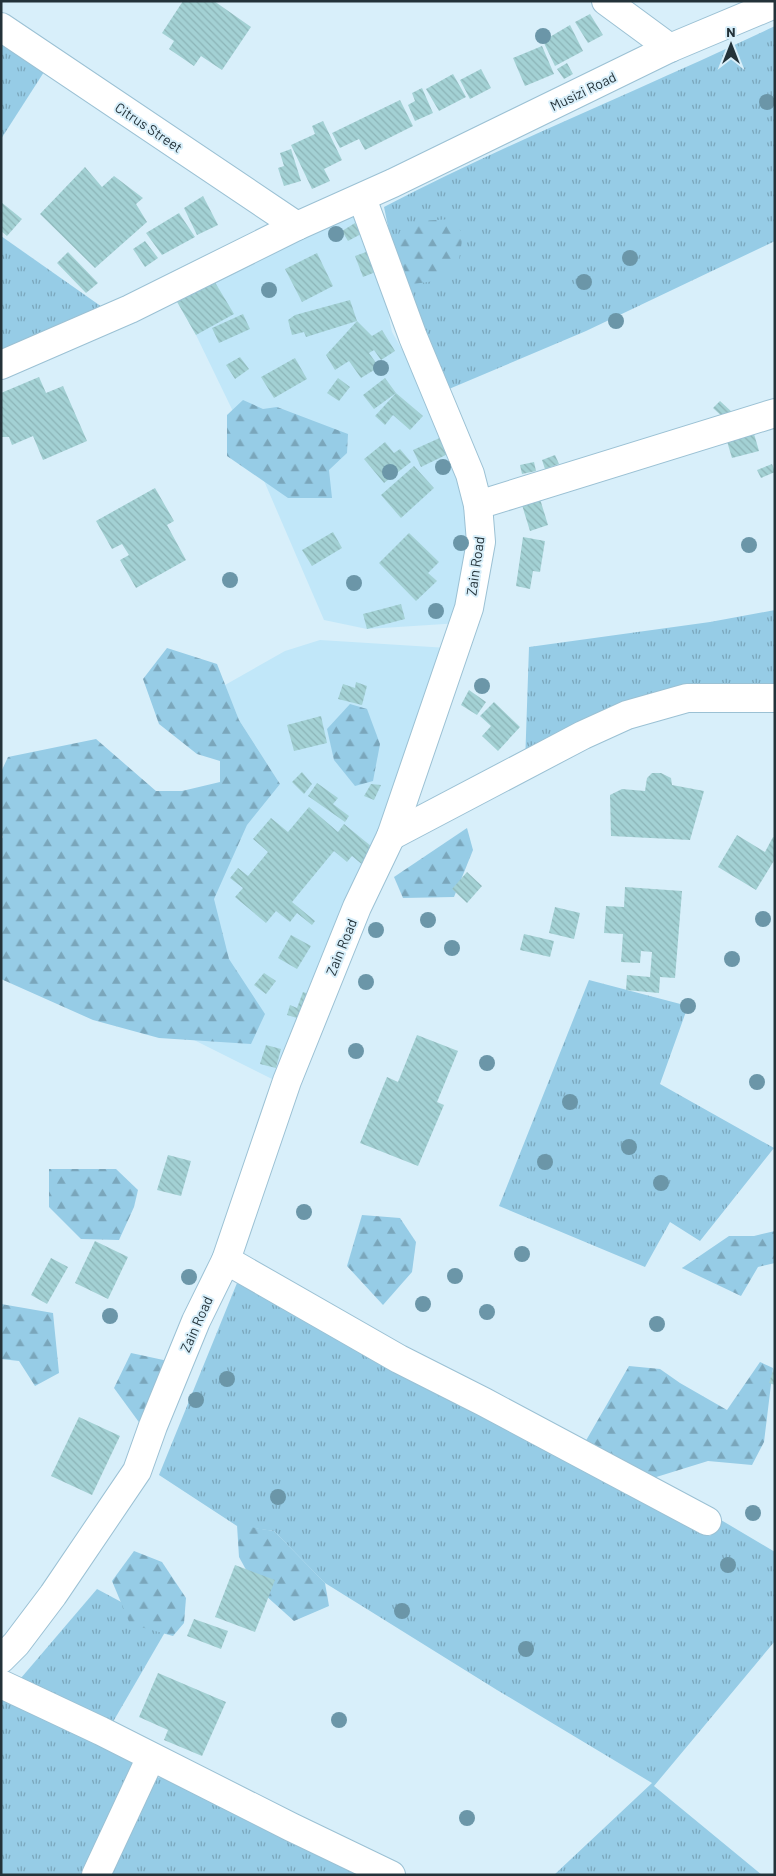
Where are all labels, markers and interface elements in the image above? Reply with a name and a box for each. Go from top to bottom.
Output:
north arrow [706,20,756,70]
text: N [726,23,736,40]
street label: Musizi Road [547,68,619,114]
street label: Citrus Street [112,98,186,156]
street label: Zain Road [462,535,488,597]
street label: Zain Road [322,916,360,978]
street label: Zain Road [176,1293,216,1355]

